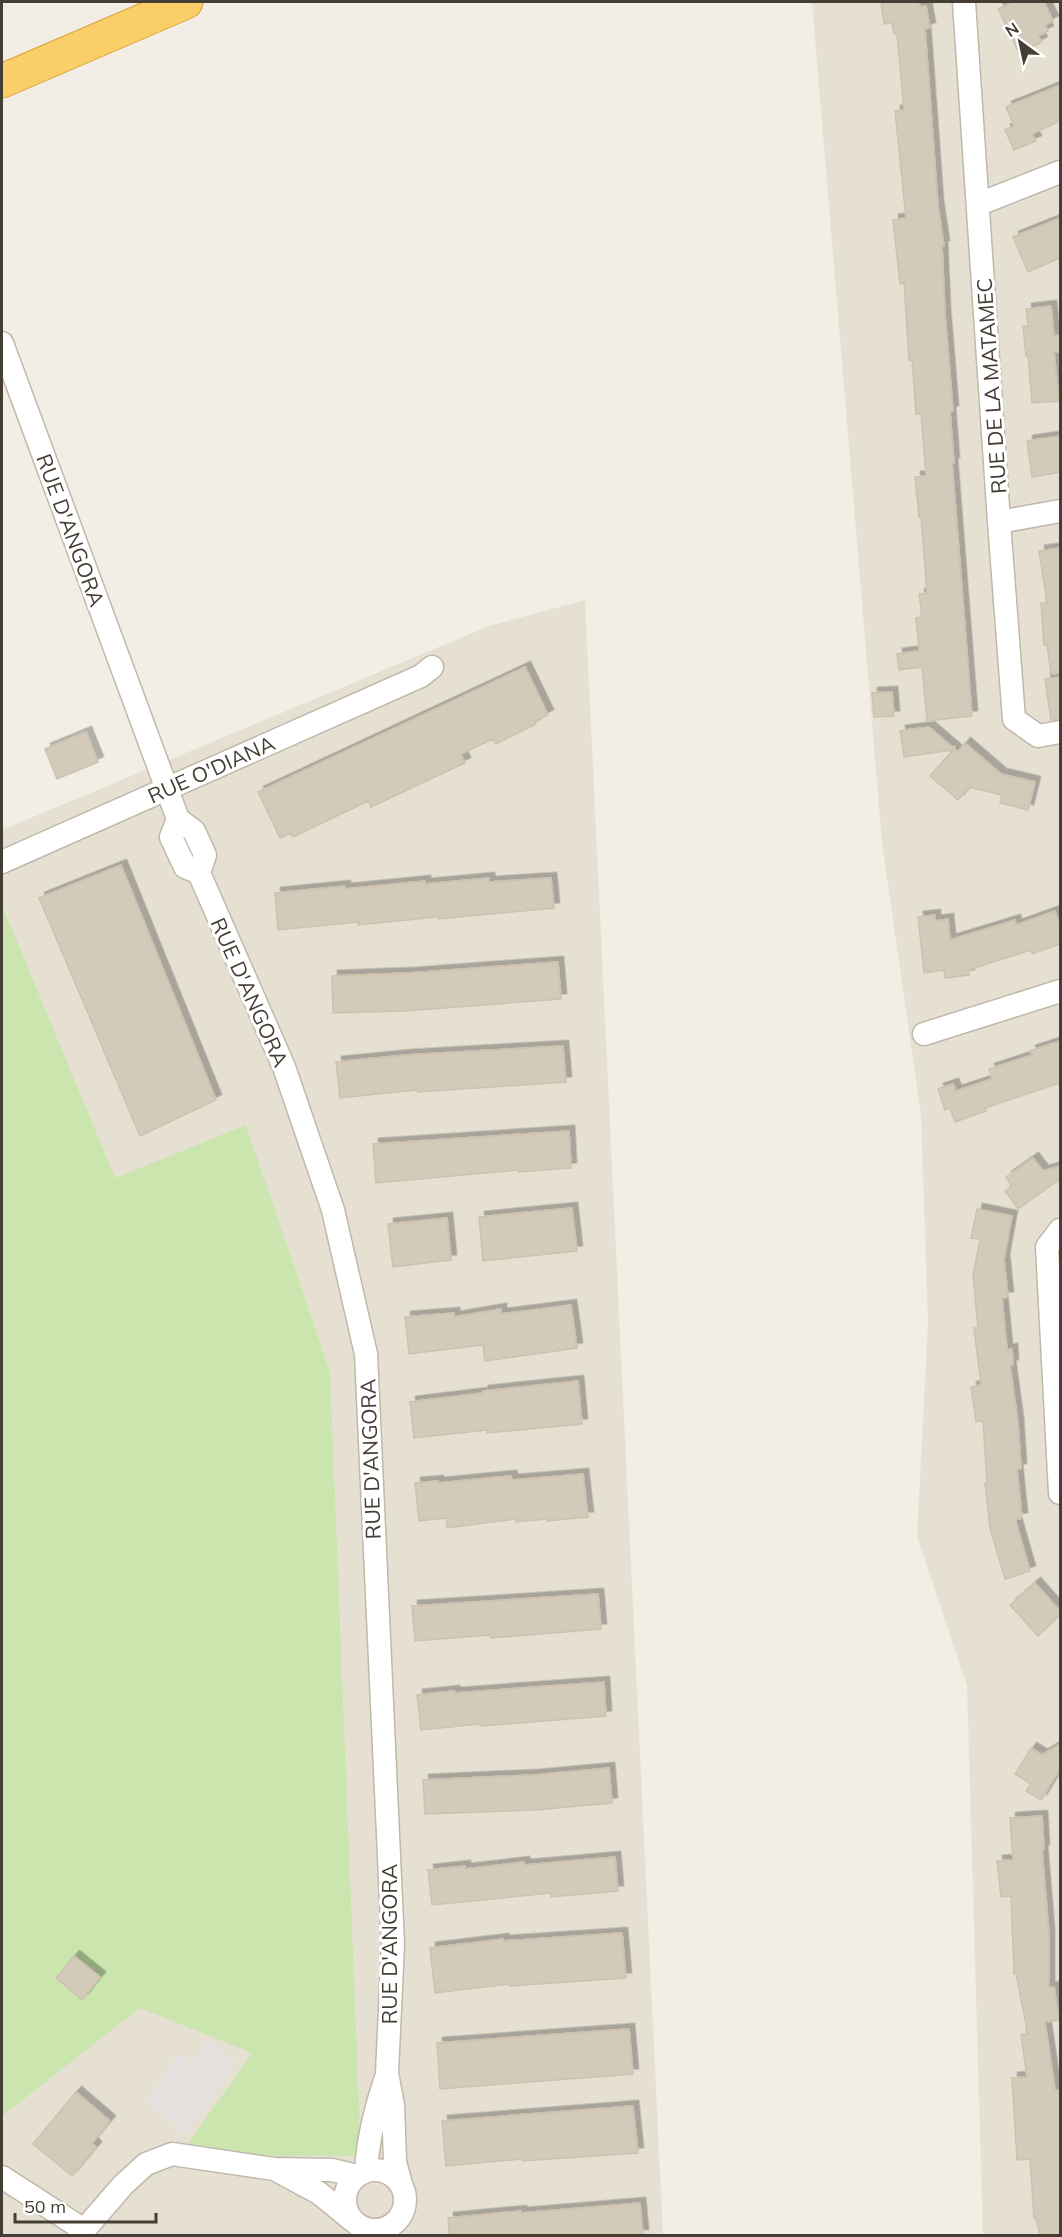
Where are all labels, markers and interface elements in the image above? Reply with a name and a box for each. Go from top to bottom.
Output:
north arrow [990,12,1050,72]
text: N [1001,18,1022,41]
street label: RUE DE LA MATAMEC [970,277,1012,495]
street label: RUE D'ANGORA [31,450,111,610]
street label: RUE O'DIANA [143,729,279,809]
street label: RUE D'ANGORA [205,913,295,1071]
street label: RUE D'ANGORA [354,1378,386,1540]
street label: RUE D'ANGORA [376,1863,402,2024]
scale bar [15,2186,156,2224]
text: 50 m [24,2195,66,2218]

